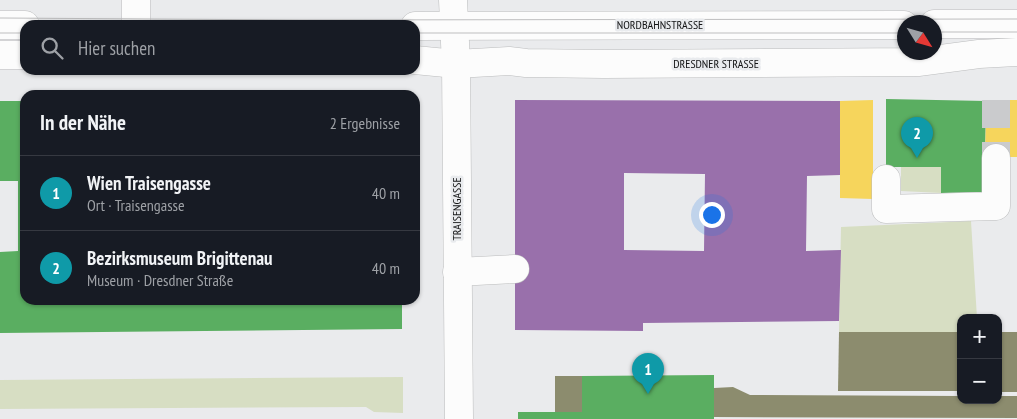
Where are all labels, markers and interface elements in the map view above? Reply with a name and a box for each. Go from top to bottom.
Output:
north arrow [897,15,942,60]
street label: NORDBAHNSTRASSE [617,17,703,32]
search box [20,20,420,75]
icon: search [38,34,66,62]
text: Hier suchen [78,36,155,60]
street label: DRESDNER STRASSE [673,56,759,71]
text: In der Nähe [40,109,126,136]
text: 2 Ergebnisse [330,113,400,133]
pin: 2 [901,117,933,158]
text: Wien Traisengasse [87,171,211,195]
street label: TRAISENGASSE [449,177,464,241]
text: 1 [52,183,60,203]
text: 40 m [372,183,400,203]
text: Ort · Traisengasse [87,195,185,215]
your location [699,202,725,228]
text: Bezirksmuseum Brigittenau [87,246,273,270]
text: 2 [52,258,60,278]
text: 40 m [372,258,400,278]
text: Museum · Dresdner Straße [87,270,233,290]
map controls [957,314,1002,404]
button: + [957,314,1002,359]
pin: 1 [632,353,664,394]
button: − [957,359,1002,404]

